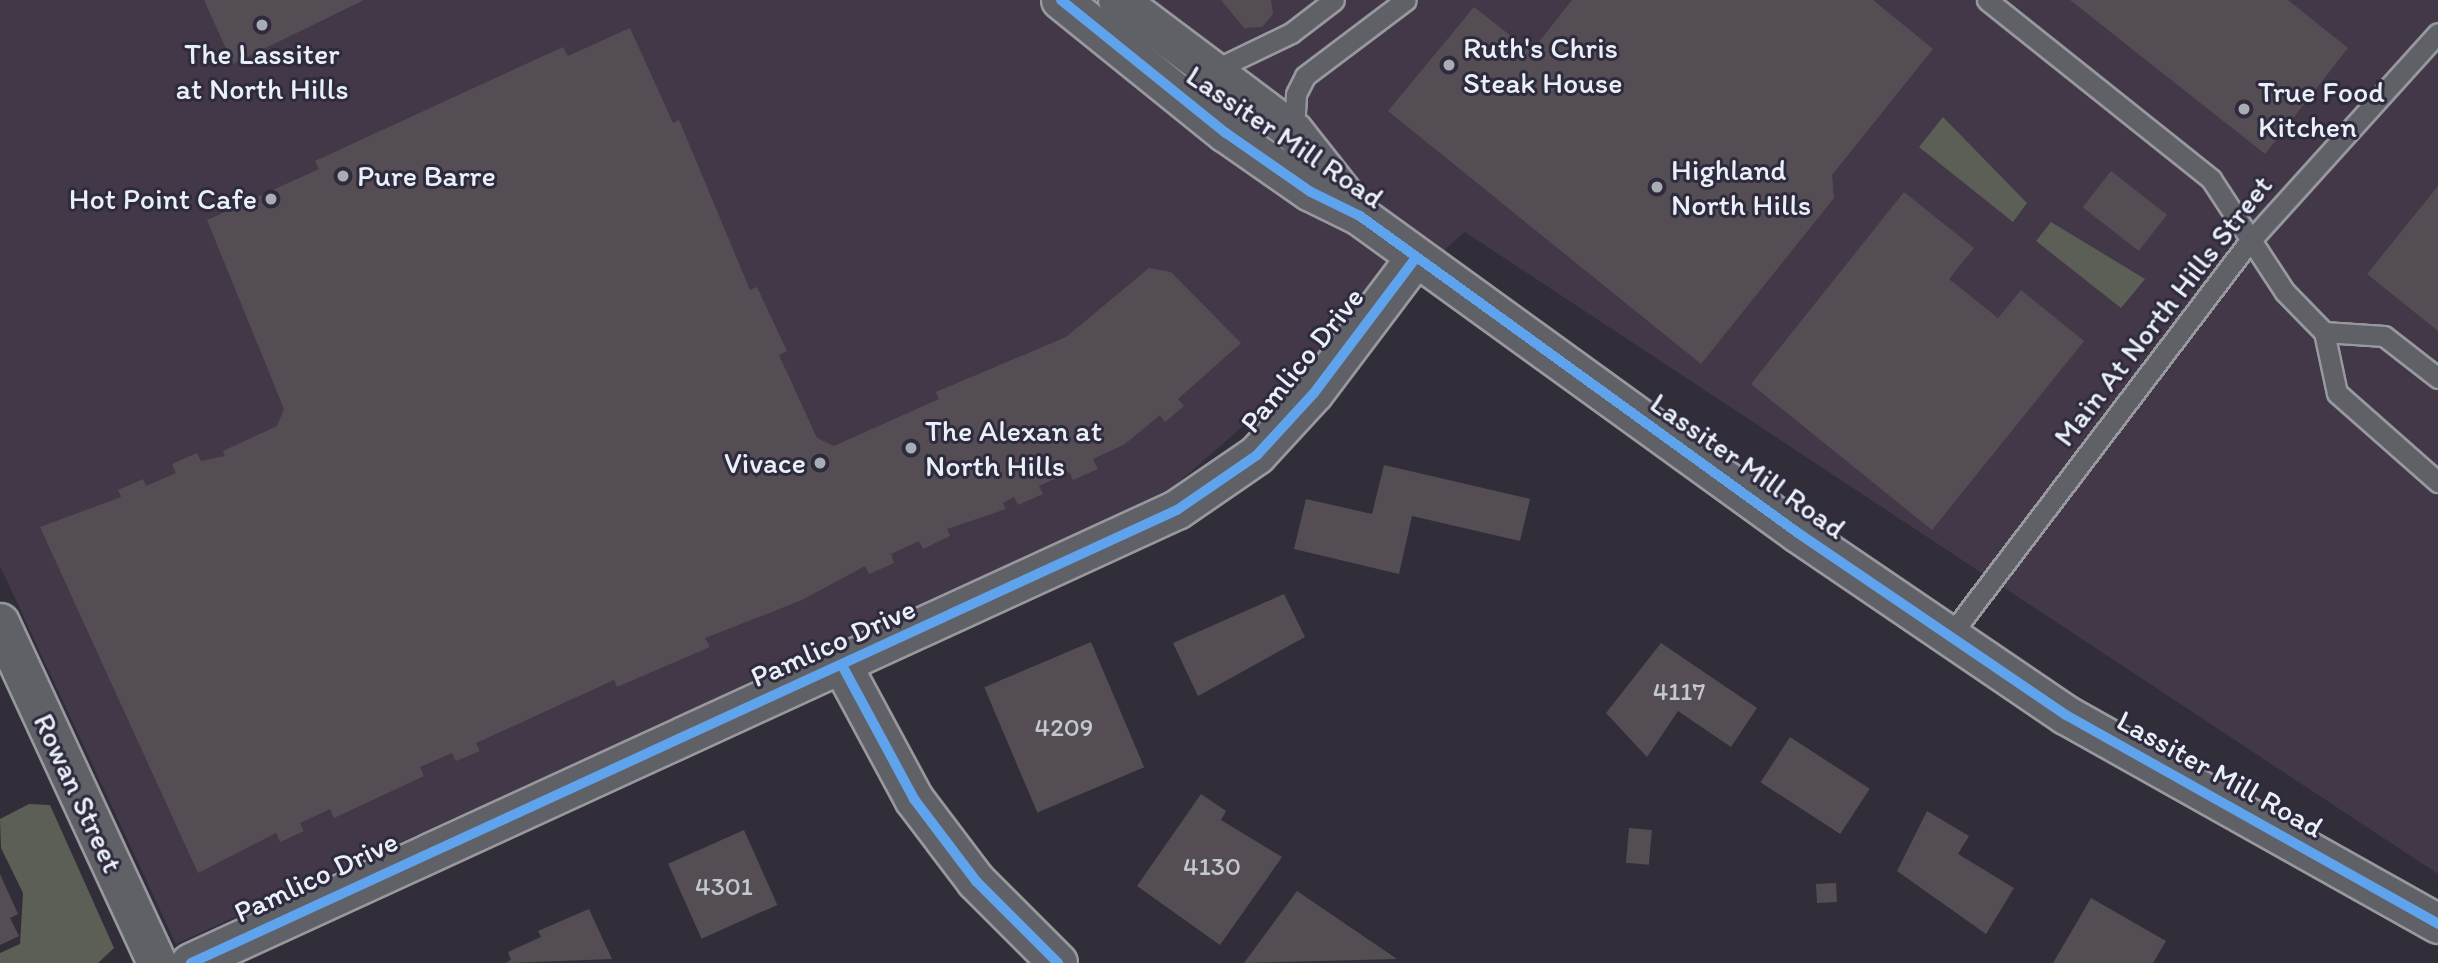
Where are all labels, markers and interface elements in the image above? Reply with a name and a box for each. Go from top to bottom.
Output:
marker: The Lassiter at North Hills [254,17,270,33]
place label: Ruth's Chris Steak House [1463,30,1623,100]
place label: The Lassiter at North Hills [175,36,349,106]
marker: Ruth's Chris Steak House [1441,57,1457,73]
street label: Lassiter Mill Road [1180,58,1390,216]
place label: True Food Kitchen [2258,74,2384,144]
marker: True Food Kitchen [2236,101,2252,117]
place label: Highland North Hills [1671,152,1811,222]
place label: Pure Barre [357,158,496,194]
marker: Pure Barre [335,168,351,184]
street label: Main At North Hills Street [2046,168,2280,454]
marker: Highland North Hills [1649,179,1665,195]
place label: Hot Point Cafe [69,181,257,217]
marker: Hot Point Cafe [263,191,279,207]
street label: Pamlico Drive [1232,280,1372,440]
street label: Lassiter Mill Road [1644,386,1852,546]
place label: The Alexan at North Hills [925,413,1100,484]
marker: The Alexan at North Hills [903,440,919,456]
place label: Vivace [724,445,806,481]
marker: Vivace [812,455,828,471]
street label: Pamlico Drive [745,591,921,695]
house number: 4117 [1653,676,1705,708]
street label: Lassiter Mill Road [2111,703,2329,845]
street label: Rowan Street [26,708,130,878]
house number: 4209 [1035,712,1093,744]
street label: Pamlico Drive [228,823,404,931]
house number: 4130 [1183,851,1241,883]
house number: 4301 [695,871,753,903]

